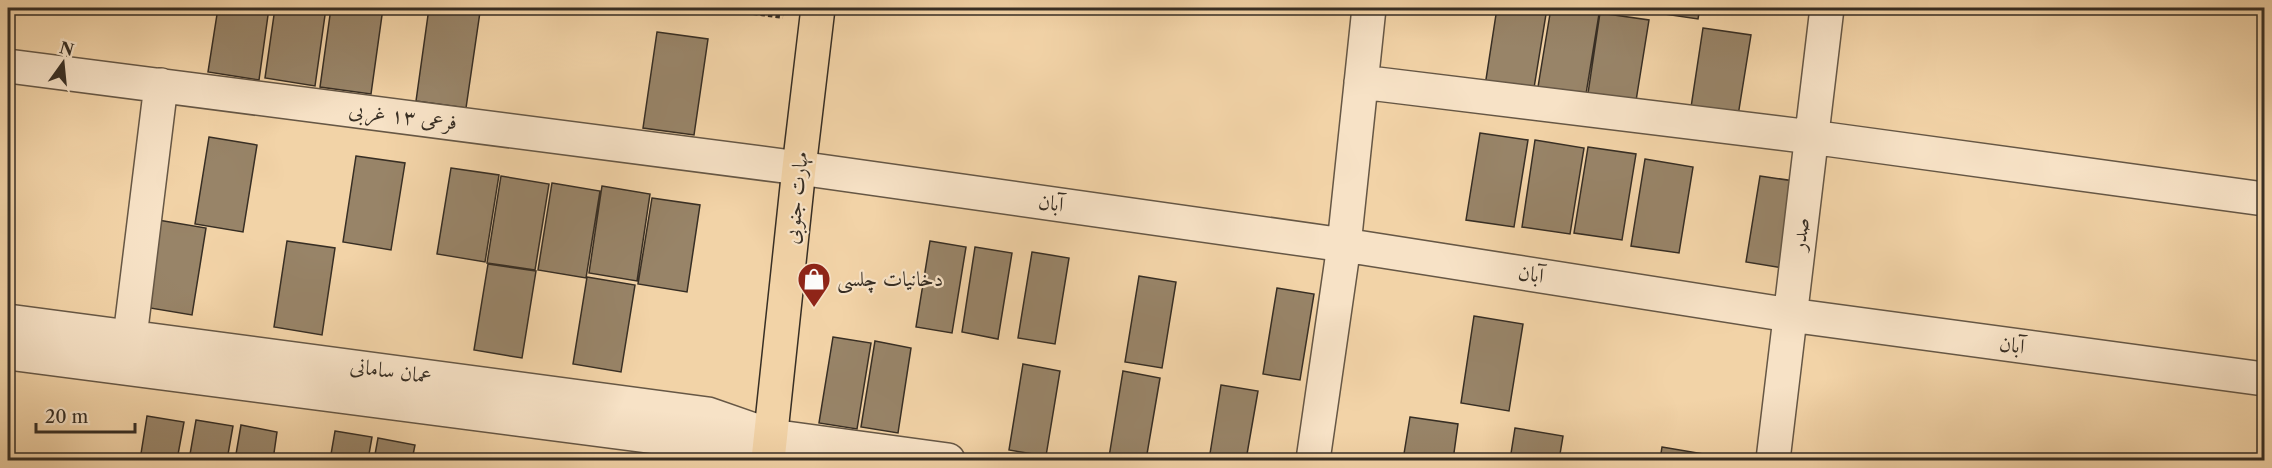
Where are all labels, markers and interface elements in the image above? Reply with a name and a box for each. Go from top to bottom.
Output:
north arrow [33,33,93,93]
text: N [58,37,76,60]
street label: فرعی ۱۳ غربی [347,96,459,138]
street label: مهارت جنوبی [778,151,816,246]
street label: آبان [1037,188,1068,218]
street label: صدر [1785,216,1814,254]
street label: آبان [1516,259,1548,289]
shop icon: دخانیات چلسی [796,261,832,308]
place label: دخانیات چلسی [837,266,943,294]
street label: آبان [1998,330,2029,360]
street label: عمان سامانی [349,352,434,389]
scale bar [36,396,135,434]
text: 20 m [45,406,89,428]

